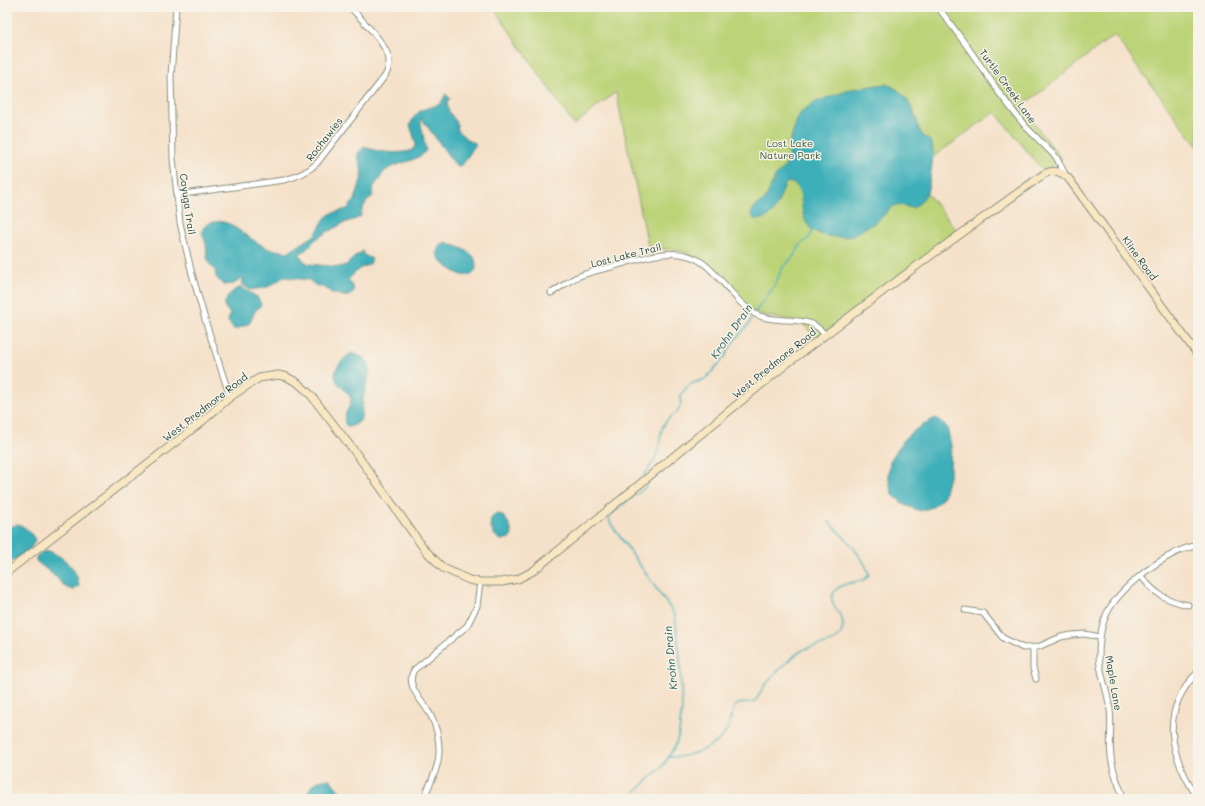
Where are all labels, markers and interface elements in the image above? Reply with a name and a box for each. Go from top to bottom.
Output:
street label: Turtle Creek Lane [976,46,1040,126]
street label: Rochawies [302,114,346,164]
park label: Lost Lake Nature Park [760,136,820,162]
street label: Cayuga Trail [177,172,199,236]
street label: Kline Road [1119,233,1161,283]
street label: Lost Lake Trail [589,239,663,271]
water label: Krohn Drain [707,301,755,361]
street label: West Predmore Road [729,325,819,401]
street label: West Predmore Road [160,369,250,445]
water label: Krohn Drain [660,625,680,691]
street label: Maple Lane [1102,654,1126,712]

